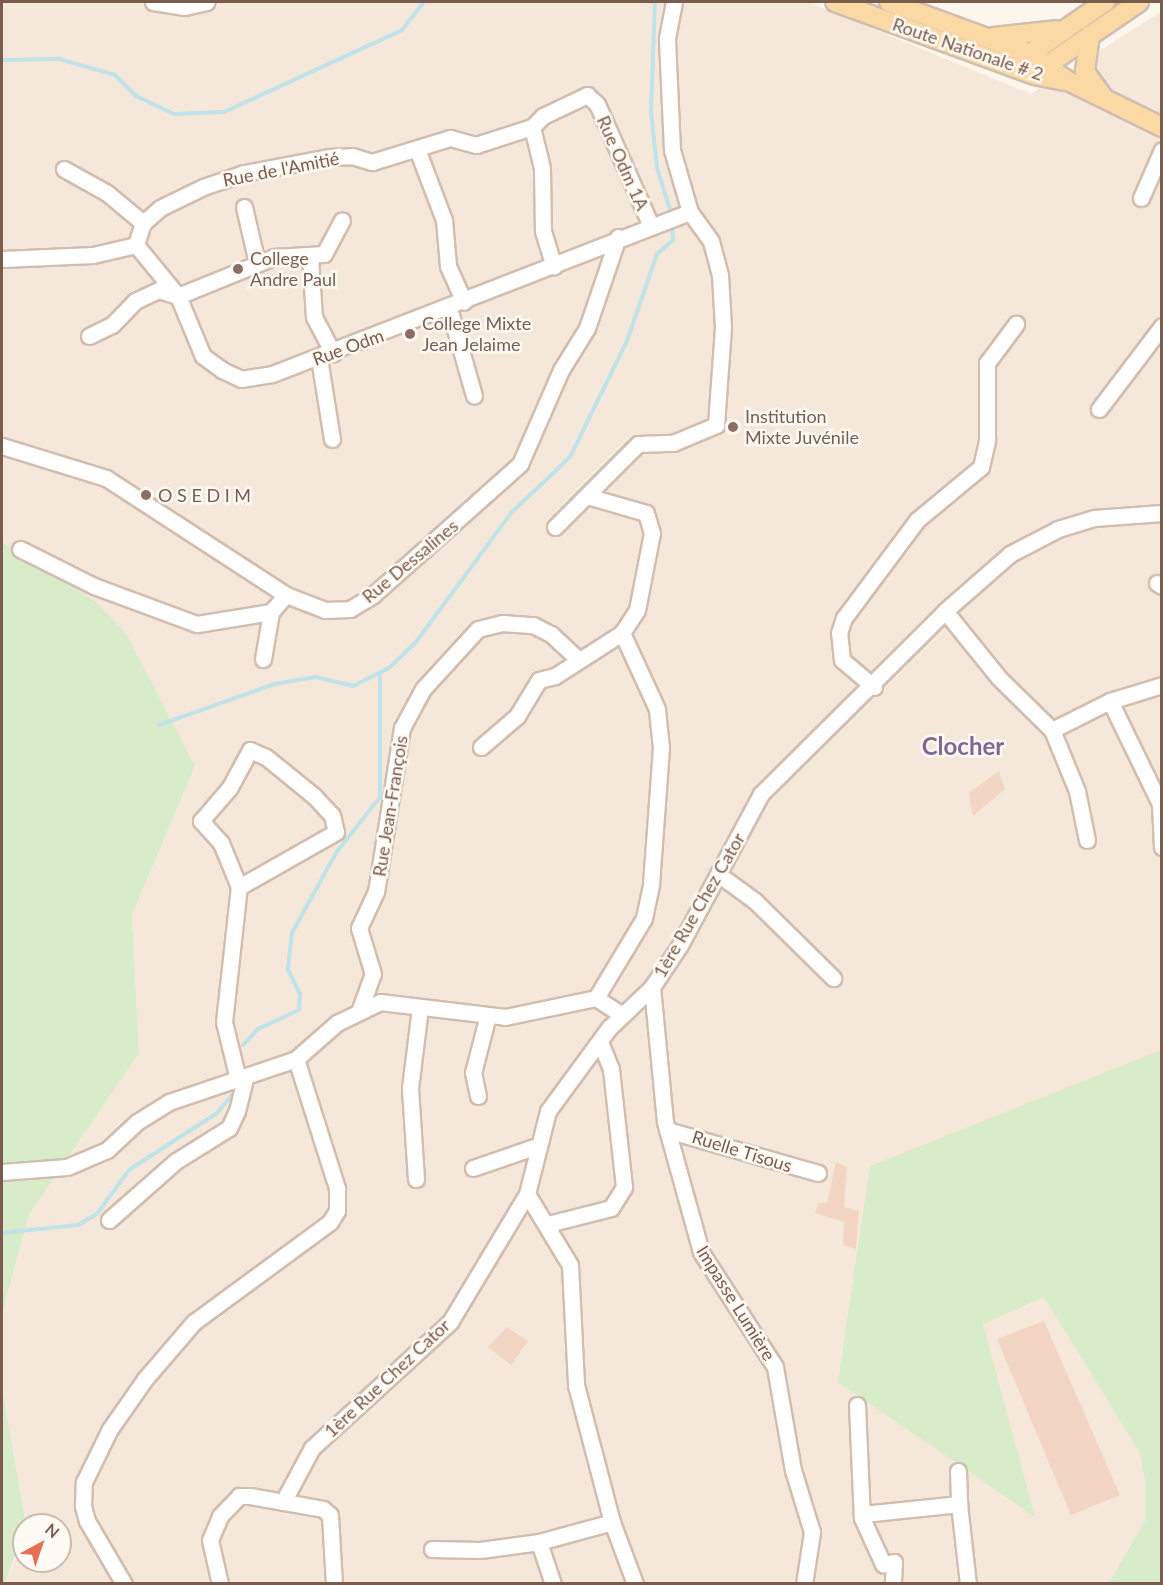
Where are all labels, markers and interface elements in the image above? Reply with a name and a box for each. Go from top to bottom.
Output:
street label: Route Nationale # 2 [890,13,1046,85]
street label: Rue Odm 1A [593,112,653,214]
street label: Rue de l'Amitié [221,147,341,191]
place label: College Andre Paul [250,248,336,290]
marker: College Andre Paul [231,262,245,276]
place label: College Mixte Jean Jelaime [422,313,531,356]
street label: Rue Odm [309,324,387,370]
marker: College Mixte Jean Jelaime [403,327,417,341]
place label: Institution Mixte Juvénile [745,406,859,448]
marker: Institution Mixte Juvénile [726,420,740,434]
place label: O S E D I M [158,484,251,506]
marker: O S E D I M [139,488,153,502]
street label: Rue Dessalines [358,515,462,607]
district label: Clocher [922,732,1004,760]
street label: Rue Jean-François [368,734,412,878]
street label: 1ère Rue Chez Cator [649,829,749,981]
street label: Ruelle Tisous [689,1126,795,1176]
street label: Impasse Lumière [692,1242,780,1364]
street label: 1ère Rue Chez Cator [320,1314,454,1442]
north arrow [12,1513,72,1573]
text: N [42,1519,63,1542]

